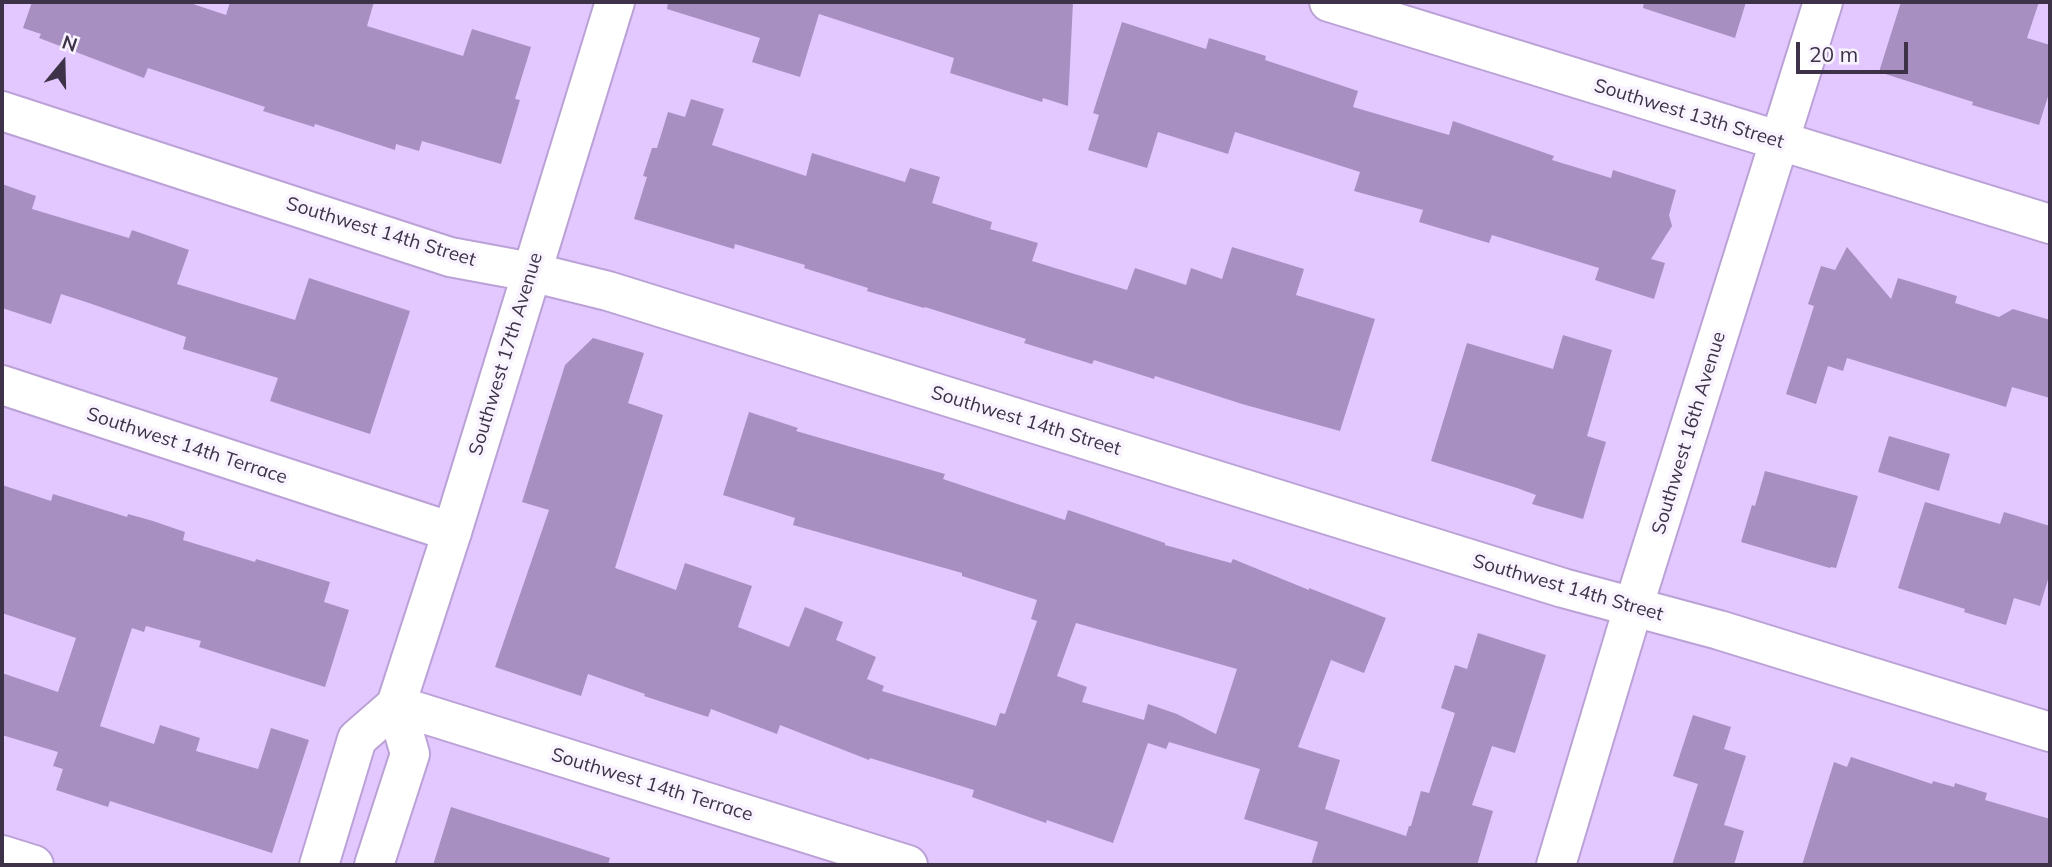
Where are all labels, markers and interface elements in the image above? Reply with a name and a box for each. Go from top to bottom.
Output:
north arrow [28,28,98,98]
scale bar [1800,28,1912,72]
text: N [59,29,81,57]
text: 20 m [1809,41,1858,67]
street label: Southwest 13th Street [1591,74,1787,154]
street label: Southwest 14th Street [283,192,479,272]
street label: Southwest 17th Avenue [464,250,548,458]
street label: Southwest 16th Avenue [1647,329,1731,537]
street label: Southwest 14th Street [928,381,1124,461]
street label: Southwest 14th Terrace [84,403,290,489]
street label: Southwest 14th Street [1470,550,1666,626]
street label: Southwest 14th Terrace [548,743,756,827]

